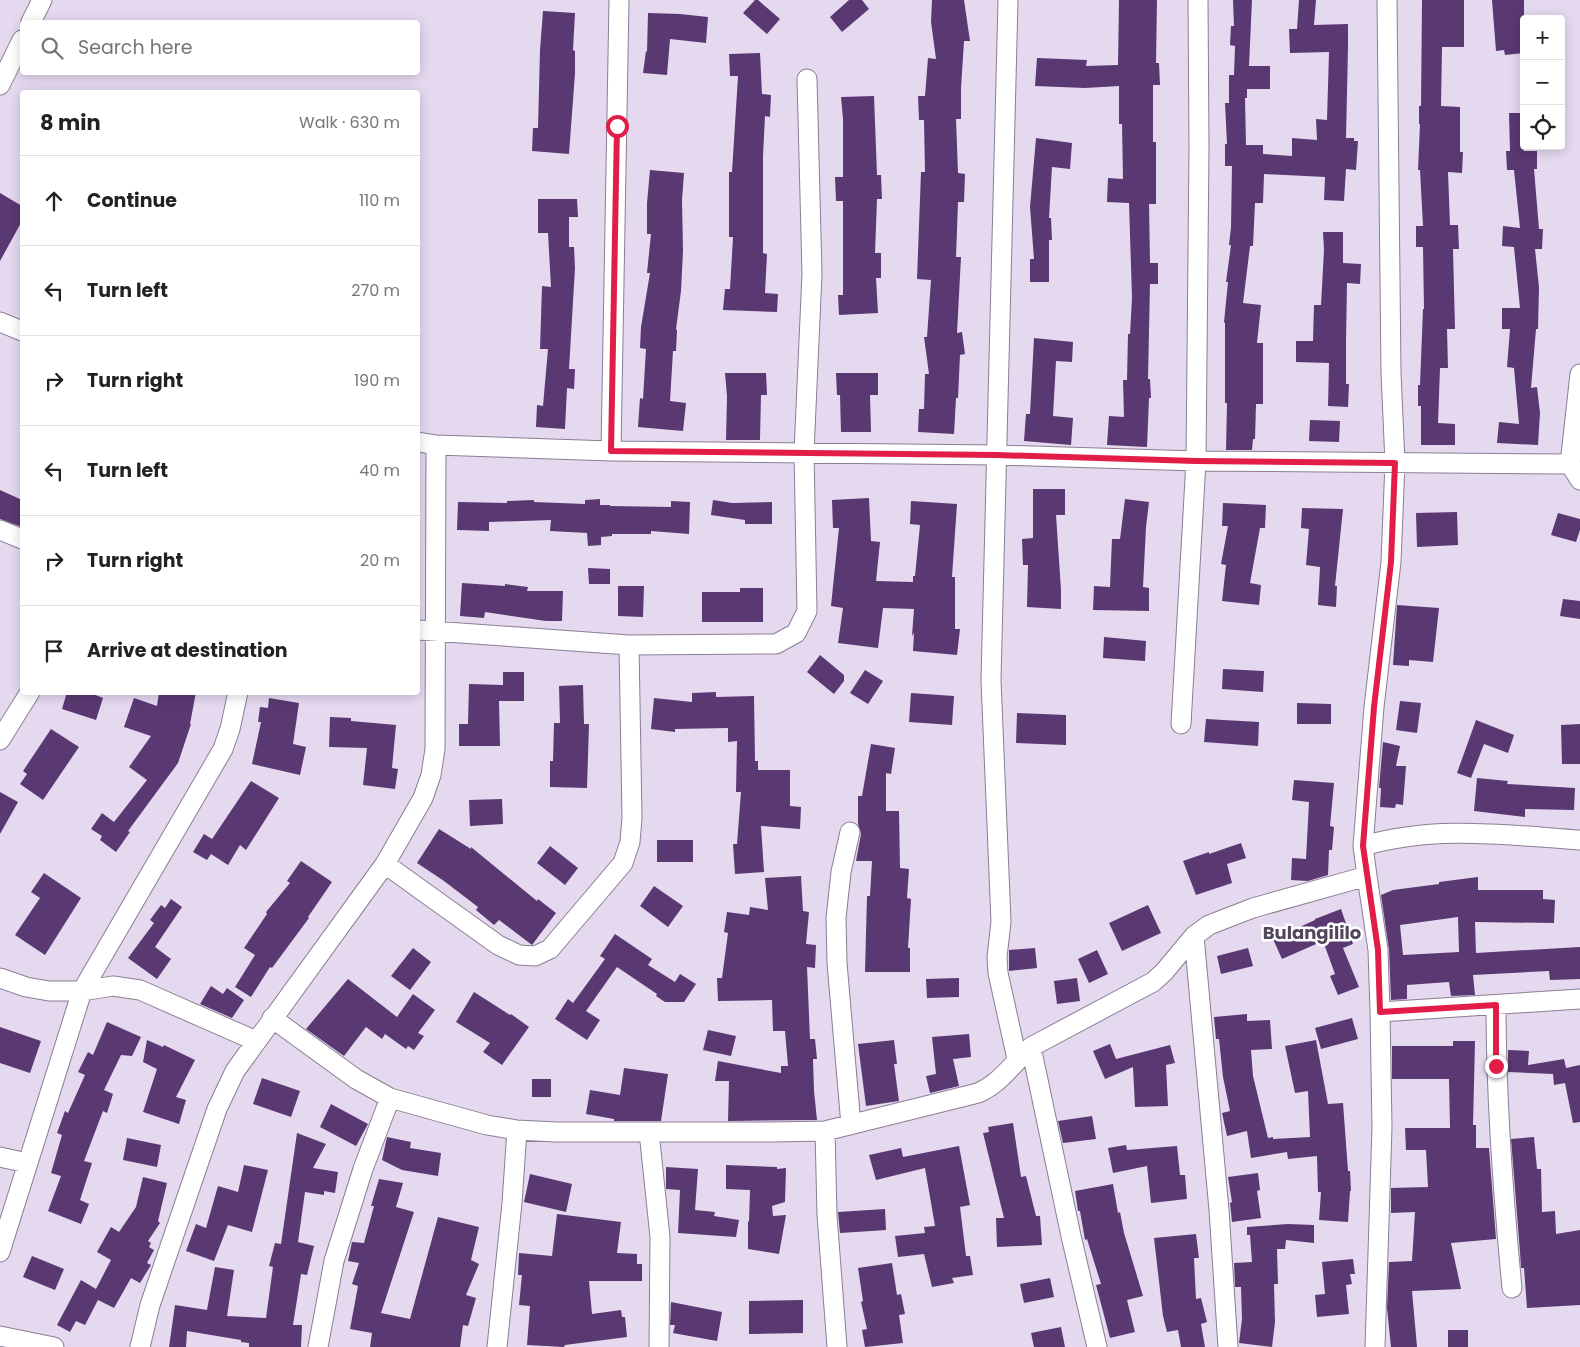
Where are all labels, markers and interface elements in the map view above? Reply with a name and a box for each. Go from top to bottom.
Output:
map controls [1520,15,1565,150]
button: + [1520,15,1565,60]
search box [20,20,420,75]
icon: search [38,34,66,62]
text: Search here [78,34,192,61]
button: − [1520,60,1565,105]
button: locate [1520,105,1565,150]
text: 8 min [40,108,101,137]
text: Walk · 630 m [299,111,400,134]
route start [606,115,629,138]
icon: ahead [40,187,68,215]
text: Continue [87,187,177,214]
text: 110 m [359,189,400,212]
icon: left [40,277,68,305]
text: Turn left [87,277,168,304]
text: 270 m [351,279,400,302]
icon: right [40,367,68,395]
text: Turn right [87,367,183,394]
text: 190 m [354,369,400,392]
icon: left [40,457,68,485]
text: Turn left [87,457,168,484]
text: 40 m [359,459,400,482]
icon: right [40,547,68,575]
text: Turn right [87,547,183,574]
text: 20 m [360,549,400,572]
icon: arrive [40,637,68,665]
text: Arrive at destination [87,637,288,664]
district label: Bulangililo [1263,920,1361,945]
route end [1485,1055,1508,1078]

